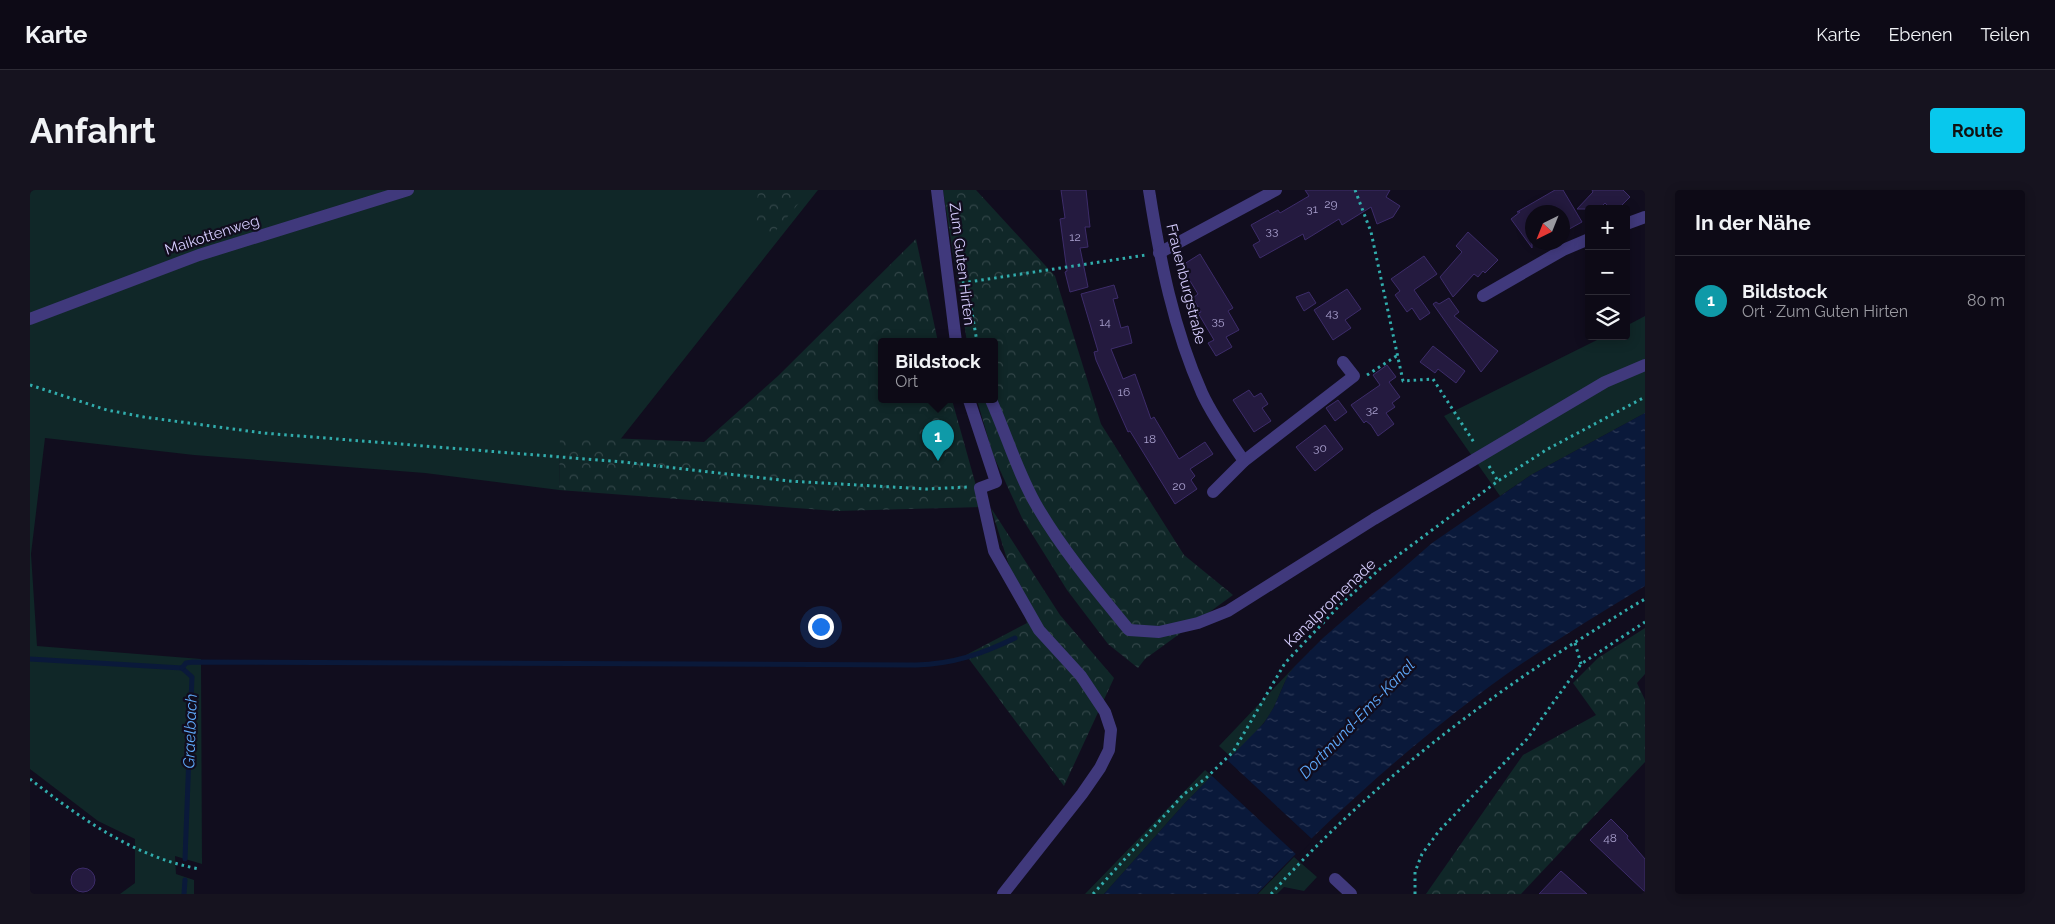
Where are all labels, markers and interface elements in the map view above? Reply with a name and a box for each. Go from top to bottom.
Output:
text: Karte [25,20,87,49]
text: Karte [1816,24,1860,45]
text: Ebenen [1888,24,1953,45]
text: Teilen [1981,24,2030,45]
button: Route [1930,108,2025,153]
text: Anfahrt [30,110,156,151]
house number: 29 [1324,197,1338,211]
street label: Zum Guten Hirten [946,201,978,327]
house number: 31 [1306,202,1318,216]
north arrow [1525,205,1570,250]
map controls [1585,205,1630,340]
button: + [1585,205,1630,250]
text: In der Nähe [1695,210,1811,235]
street label: Maikottenweg [163,211,261,259]
street label: Frauenburgstraße [1162,222,1210,346]
house number: 33 [1266,224,1278,238]
house number: 12 [1069,230,1081,244]
button: − [1585,250,1630,295]
text: Bildstock [1742,280,1827,302]
text: 1 [1707,291,1715,310]
text: 80 m [1967,291,2005,310]
button: layers [1585,295,1630,340]
text: Ort · Zum Guten Hirten [1742,302,1908,321]
house number: 43 [1326,306,1338,320]
house number: 35 [1212,314,1225,328]
house number: 14 [1099,315,1111,329]
popup [878,338,998,403]
text: Bildstock [895,350,981,372]
text: Ort [895,372,918,391]
house number: 16 [1118,385,1130,399]
house number: 32 [1366,403,1378,417]
pin: 1 [922,420,954,461]
house number: 18 [1144,432,1156,446]
house number: 30 [1313,441,1327,455]
house number: 20 [1172,479,1186,493]
street label: Kanalpromenade [1281,555,1379,651]
your location [808,614,834,640]
water label: Dortmund-Ems-Kanal [1295,656,1419,782]
water label: Graelbach [179,693,201,769]
house number: 48 [1603,831,1617,845]

